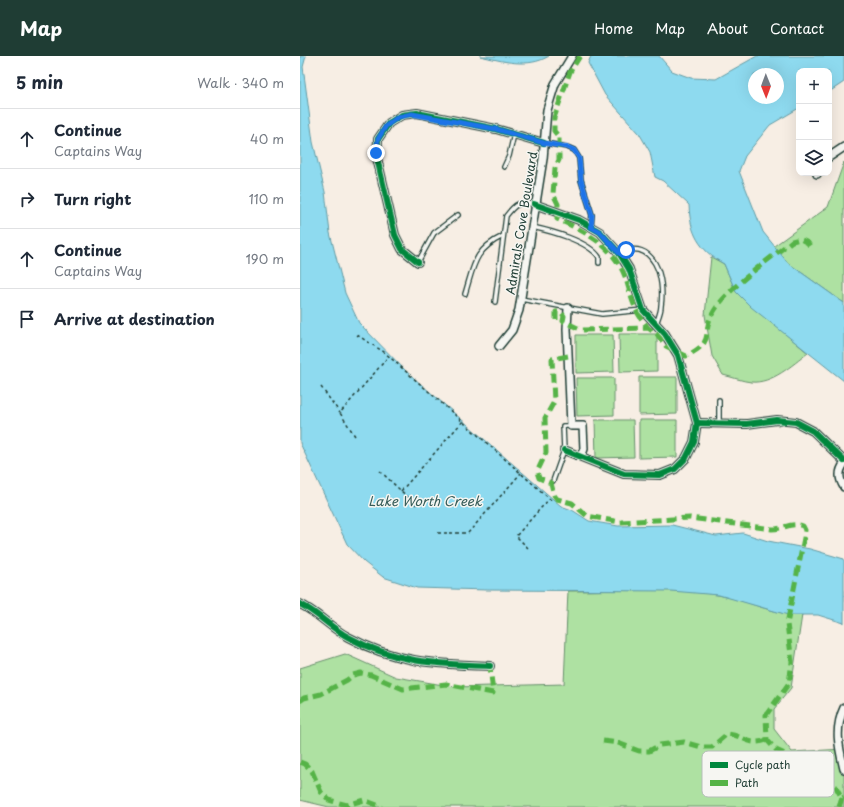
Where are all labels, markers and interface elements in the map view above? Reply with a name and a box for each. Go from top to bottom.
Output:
text: Map [20,14,62,42]
text: Home [594,18,633,39]
text: Map [655,18,685,39]
text: About [707,18,748,39]
text: Contact [770,18,824,39]
north arrow [748,68,784,104]
map controls [796,68,832,176]
button: + [796,68,832,104]
text: 5 min [16,69,63,95]
text: Walk · 340 m [197,73,284,92]
button: − [796,104,832,140]
text: Continue [54,118,122,141]
icon: ahead [16,128,38,150]
text: 40 m [250,129,284,148]
button: layers [796,140,832,176]
text: Captains Way [54,141,142,160]
route end [367,144,385,162]
street label: Admirals Cove Boulevard [501,149,541,296]
text: Turn right [54,187,131,210]
icon: right [16,188,38,210]
text: 110 m [249,189,284,208]
text: Continue [54,238,122,261]
route start [617,241,635,259]
icon: ahead [16,248,38,270]
text: 190 m [245,249,284,268]
text: Captains Way [54,261,142,280]
text: Arrive at destination [54,307,215,330]
icon: arrive [16,308,38,330]
water label: Lake Worth Creek [368,491,483,510]
legend [702,751,834,797]
text: Cycle path [735,756,790,773]
text: Path [735,774,759,791]

